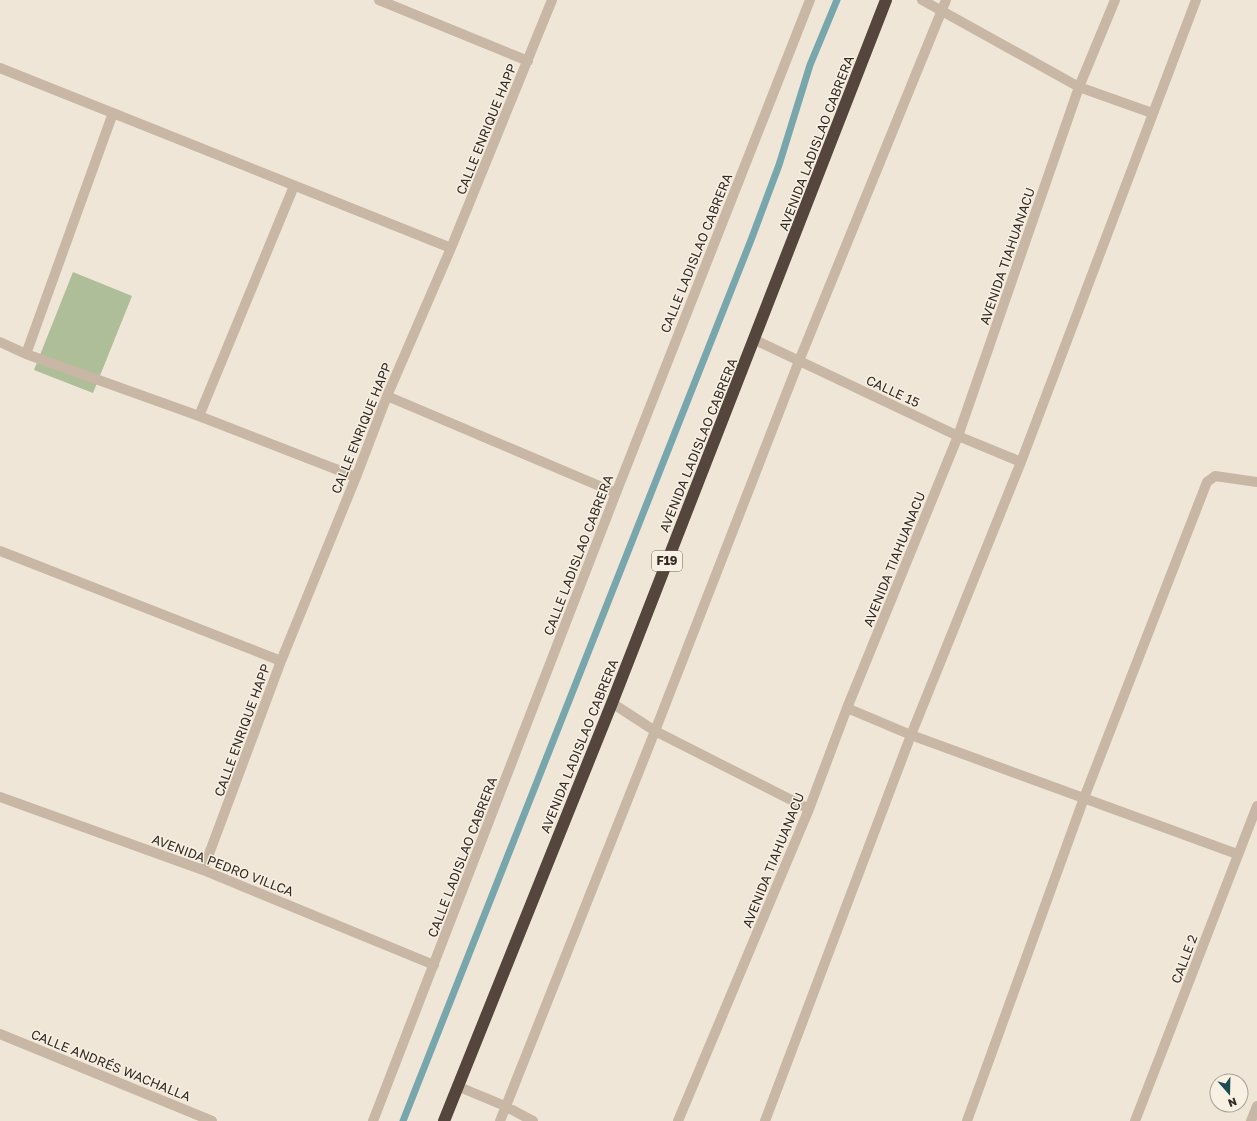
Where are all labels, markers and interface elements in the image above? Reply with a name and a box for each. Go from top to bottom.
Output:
street label: AVENIDA LADISLAO CABRERA [775,53,857,233]
street label: CALLE ENRIQUE HAPP [452,61,520,197]
street label: CALLE LADISLAO CABRERA [657,171,736,335]
street label: AVENIDA TIAHUANACU [976,185,1038,327]
street label: AVENIDA LADISLAO CABRERA [656,355,740,534]
street label: CALLE ENRIQUE HAPP [327,360,395,496]
street label: CALLE 15 [864,372,922,410]
street label: CALLE LADISLAO CABRERA [540,472,616,638]
street label: AVENIDA TIAHUANACU [860,489,928,629]
road number: F19 [652,551,682,571]
street label: AVENIDA LADISLAO CABRERA [537,656,621,835]
street label: CALLE ENRIQUE HAPP [211,662,273,798]
street label: CALLE LADISLAO CABRERA [424,774,500,940]
street label: AVENIDA TIAHUANACU [739,790,807,930]
street label: AVENIDA PEDRO VILLCA [150,831,296,900]
street label: CALLE 2 [1167,932,1201,986]
street label: CALLE ANDRÉS WACHALLA [29,1026,193,1105]
north arrow [1209,1073,1249,1113]
text: N [1226,1095,1239,1110]

